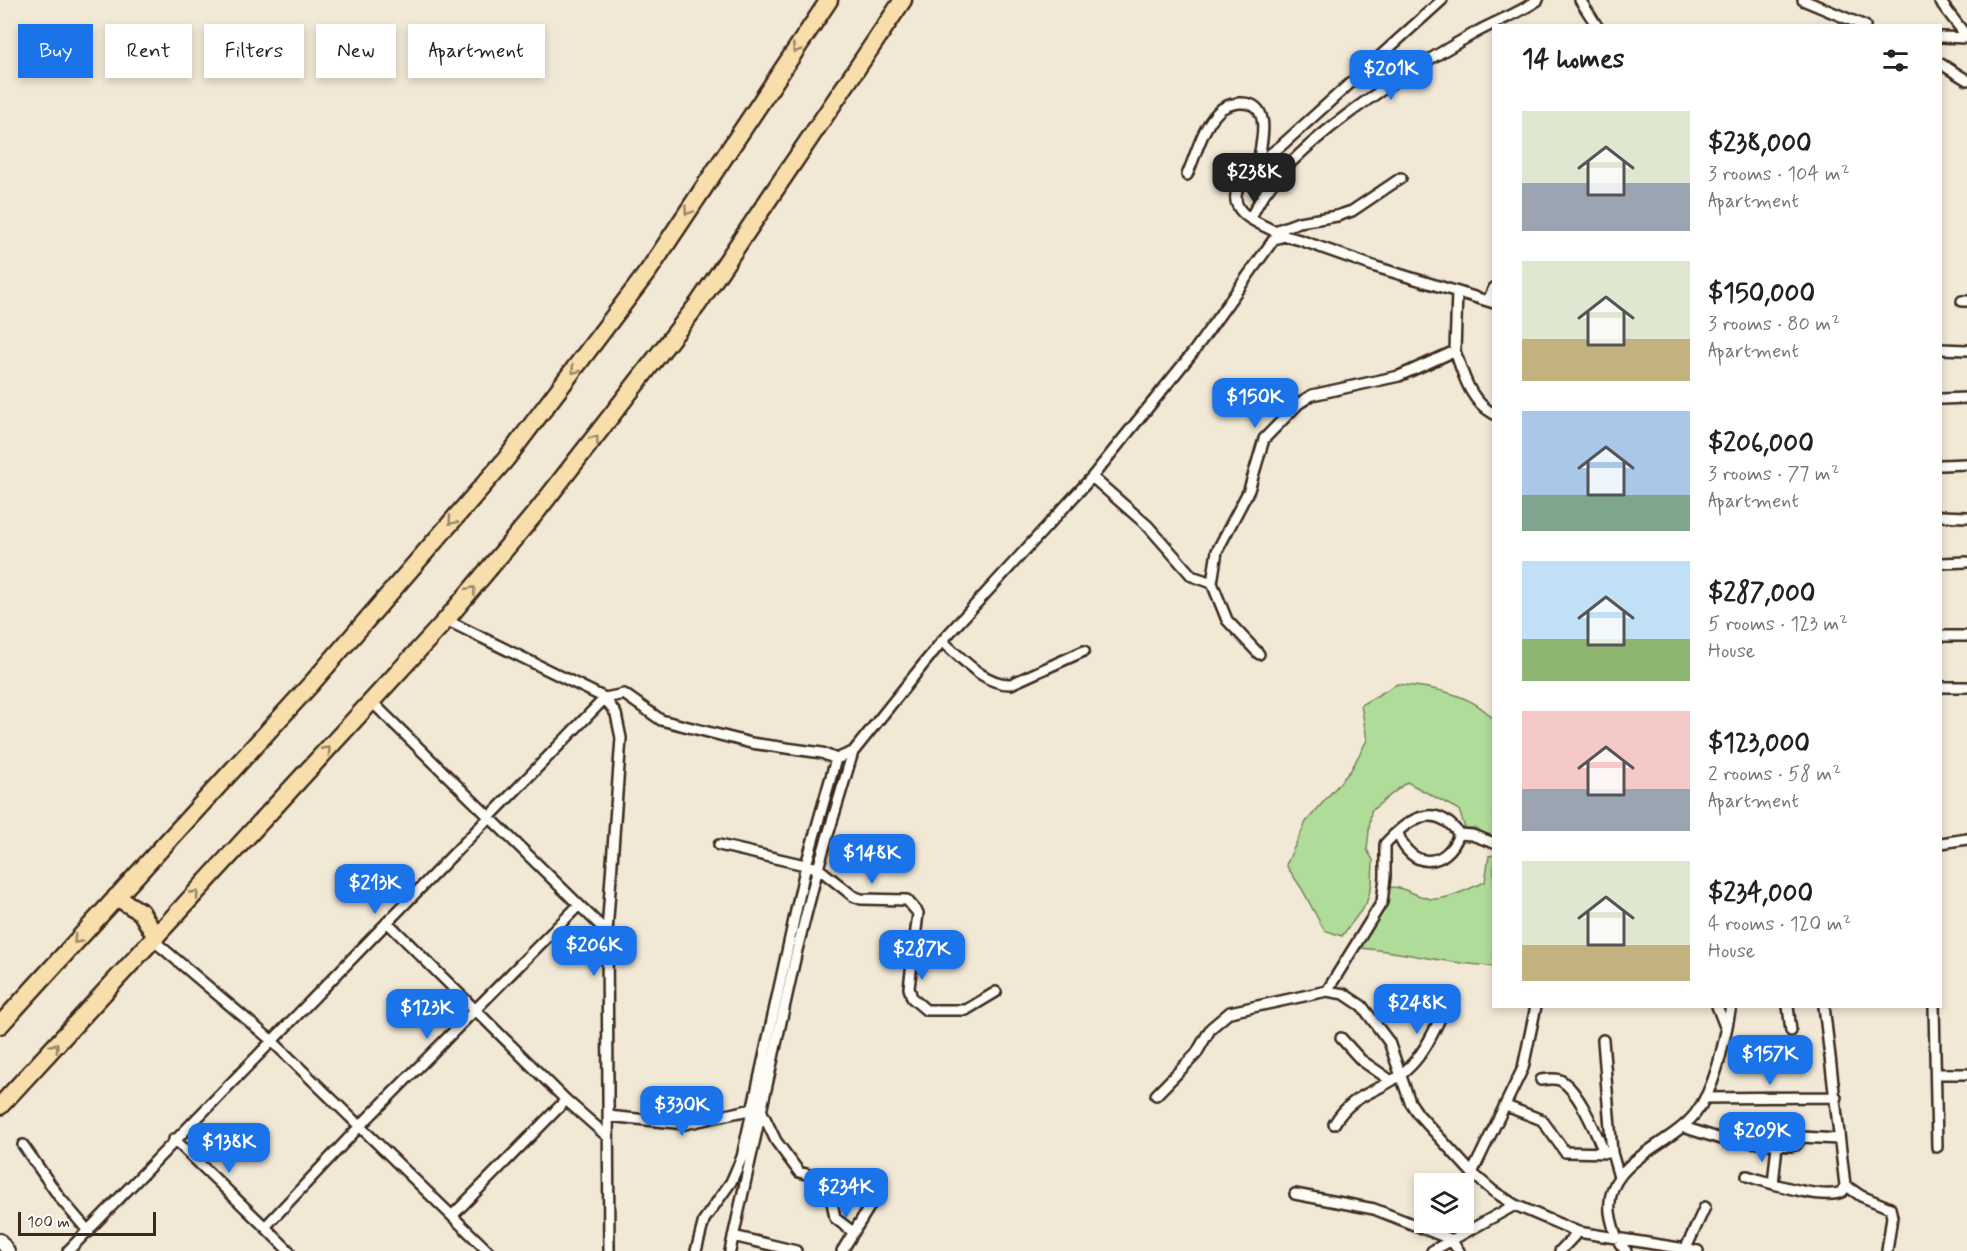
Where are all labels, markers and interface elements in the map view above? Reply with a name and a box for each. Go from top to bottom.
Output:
chip: Buy [18,24,93,78]
chip: Rent [105,24,192,78]
chip: Filters [204,24,304,78]
chip: New [316,24,396,78]
chip: Apartment [408,24,545,78]
one-way arrow [792,42,803,53]
text: 14 homes [1522,43,1624,77]
icon: filters [1879,44,1912,77]
pin: $201K [1349,50,1433,101]
text: $201K [1364,56,1418,83]
text: $238,000 [1708,127,1812,161]
icon: home [1570,135,1642,207]
pin: $238K [1212,153,1296,204]
text: $238K [1227,159,1281,186]
text: 3 rooms · 104 m² [1708,161,1850,188]
text: Apartment [1708,188,1799,215]
one-way arrow [684,204,695,215]
text: $150,000 [1708,277,1815,311]
icon: home [1570,285,1642,357]
text: 3 rooms · 80 m² [1708,311,1840,338]
text: Apartment [1708,338,1799,365]
one-way arrow [572,363,583,374]
pin: $150K [1213,378,1297,429]
text: $150K [1226,384,1284,411]
text: $206,000 [1708,427,1814,461]
one-way arrow [588,435,599,446]
icon: home [1570,435,1642,507]
text: 3 rooms · 77 m² [1708,461,1840,488]
text: Apartment [1708,488,1799,515]
one-way arrow [448,514,459,525]
text: $287,000 [1708,577,1815,611]
icon: home [1570,585,1642,657]
one-way arrow [464,586,475,597]
text: 5 rooms · 123 m² [1708,611,1848,638]
text: House [1708,638,1755,665]
text: $123,000 [1708,727,1810,761]
icon: home [1570,735,1642,807]
one-way arrow [320,746,331,756]
text: 2 rooms · 58 m² [1708,761,1841,788]
text: Apartment [1708,788,1799,815]
pin: $148K [830,834,914,885]
text: $148K [843,840,901,867]
pin: $213K [333,864,417,915]
text: $213K [349,870,401,897]
text: $234,000 [1708,877,1813,911]
icon: home [1570,885,1642,957]
one-way arrow [188,890,199,900]
text: 4 rooms · 120 m² [1708,911,1851,938]
pin: $206K [552,926,636,977]
pin: $287K [880,930,964,981]
text: $206K [566,932,622,959]
one-way arrow [73,933,84,944]
text: $287K [893,936,951,963]
text: House [1708,938,1755,965]
pin: $248K [1375,984,1459,1035]
pin: $123K [385,989,469,1040]
text: $248K [1388,990,1446,1017]
text: $123K [400,995,454,1022]
pin: $157K [1728,1035,1812,1086]
text: $157K [1742,1041,1798,1068]
one-way arrow [48,1044,59,1054]
pin: $330K [640,1086,724,1137]
text: $330K [654,1092,710,1119]
pin: $209K [1720,1112,1804,1163]
text: $209K [1733,1118,1791,1145]
pin: $138K [187,1123,271,1174]
text: $138K [202,1129,256,1156]
pin: $234K [804,1168,888,1219]
map controls [1414,1173,1474,1233]
button: layers [1414,1173,1474,1233]
text: $234K [818,1174,874,1201]
scale bar [18,1209,156,1236]
text: 100 m [27,1212,70,1233]

